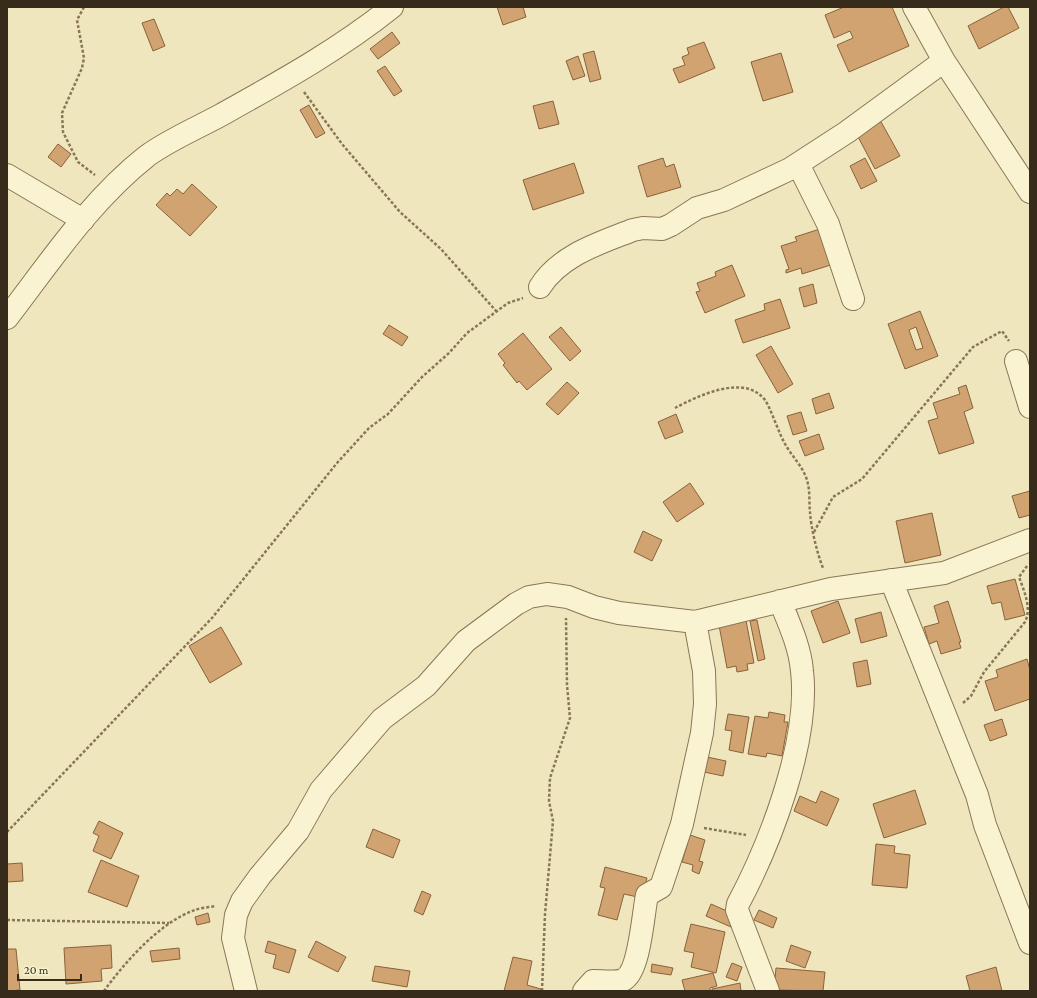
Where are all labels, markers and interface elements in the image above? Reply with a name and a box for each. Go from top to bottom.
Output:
scale bar [18,956,81,982]
text: 20 m [24,963,49,977]

